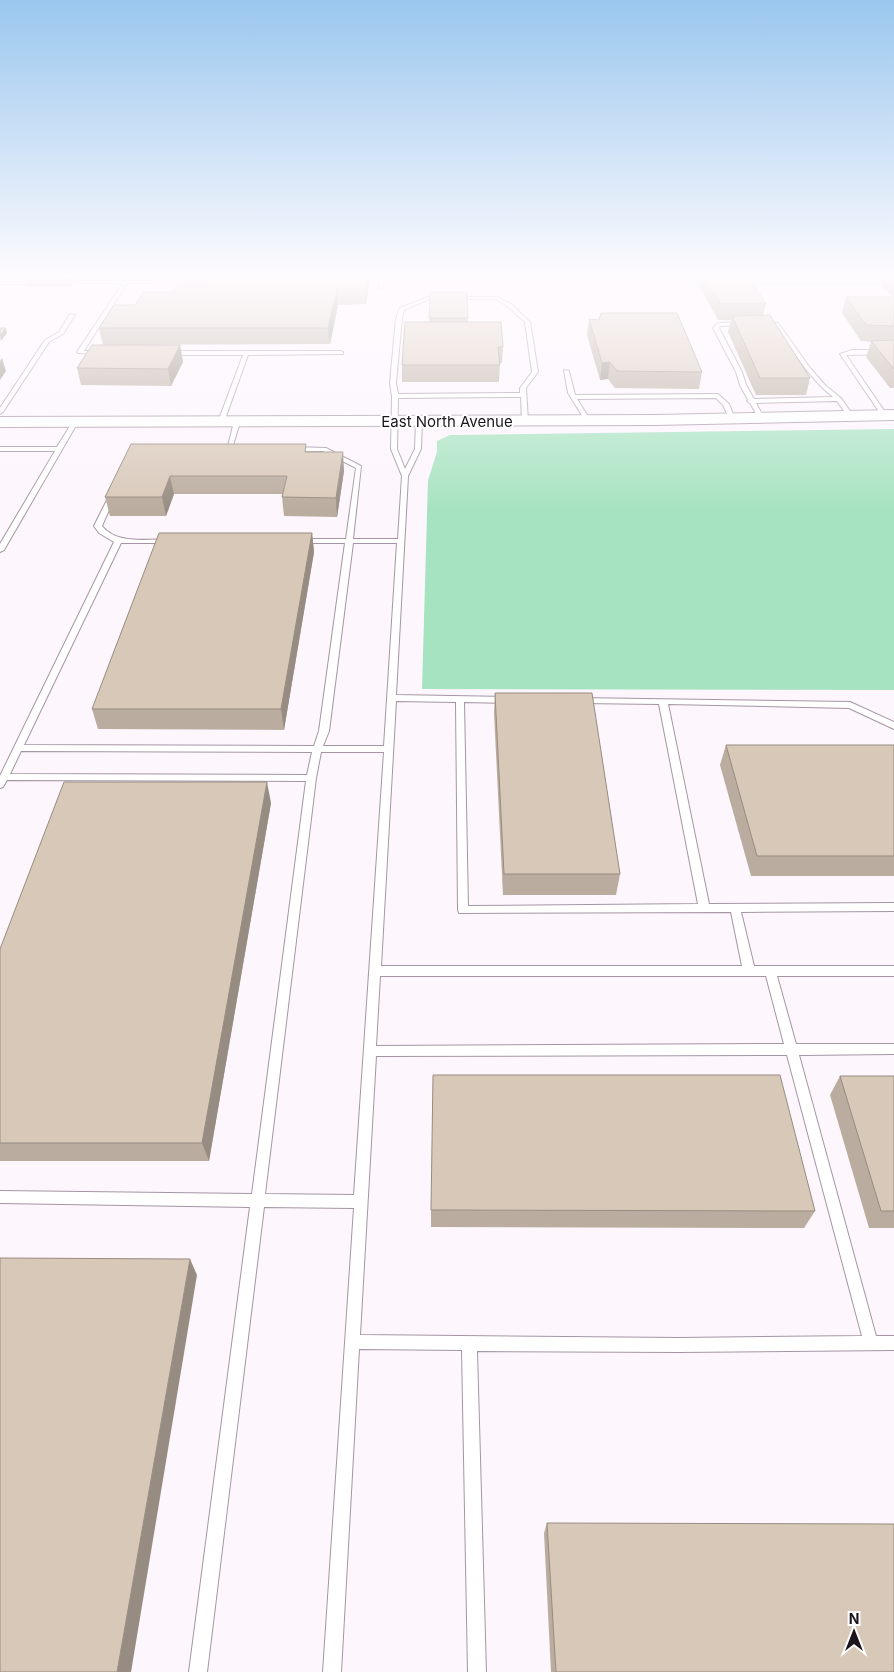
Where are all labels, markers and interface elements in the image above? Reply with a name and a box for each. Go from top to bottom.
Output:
street label: East North Avenue [381,412,513,431]
north arrow [829,1607,879,1657]
text: N [849,1610,859,1627]

